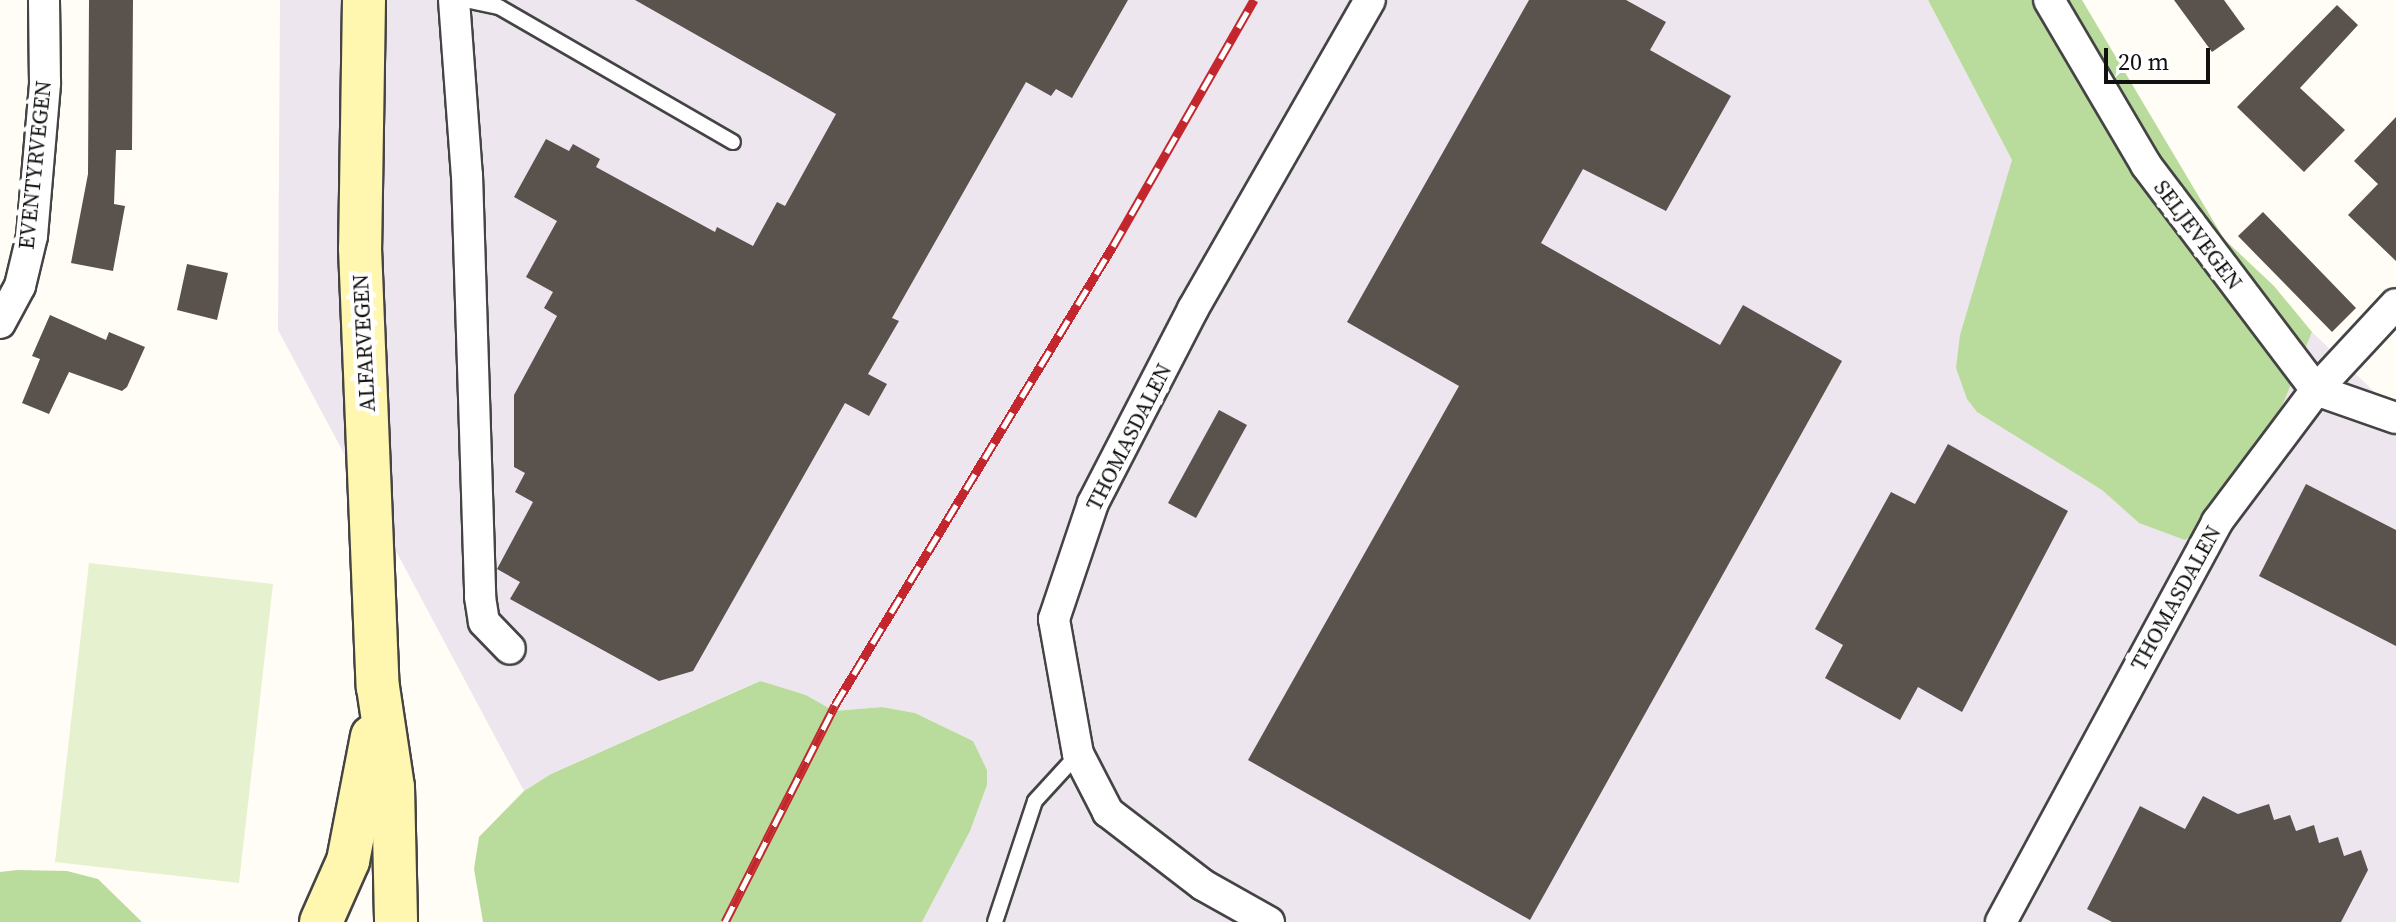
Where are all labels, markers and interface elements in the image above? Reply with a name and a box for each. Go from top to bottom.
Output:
scale bar [2108,32,2214,82]
text: 20 m [2118,45,2169,78]
street label: EVENTYRVEGEN [13,79,57,251]
street label: SELJEVEGEN [2148,175,2248,295]
street label: ALFARVEGEN [347,273,381,413]
street label: THOMASDALEN [1081,359,1177,515]
street label: THOMASDALEN [2125,521,2227,675]

